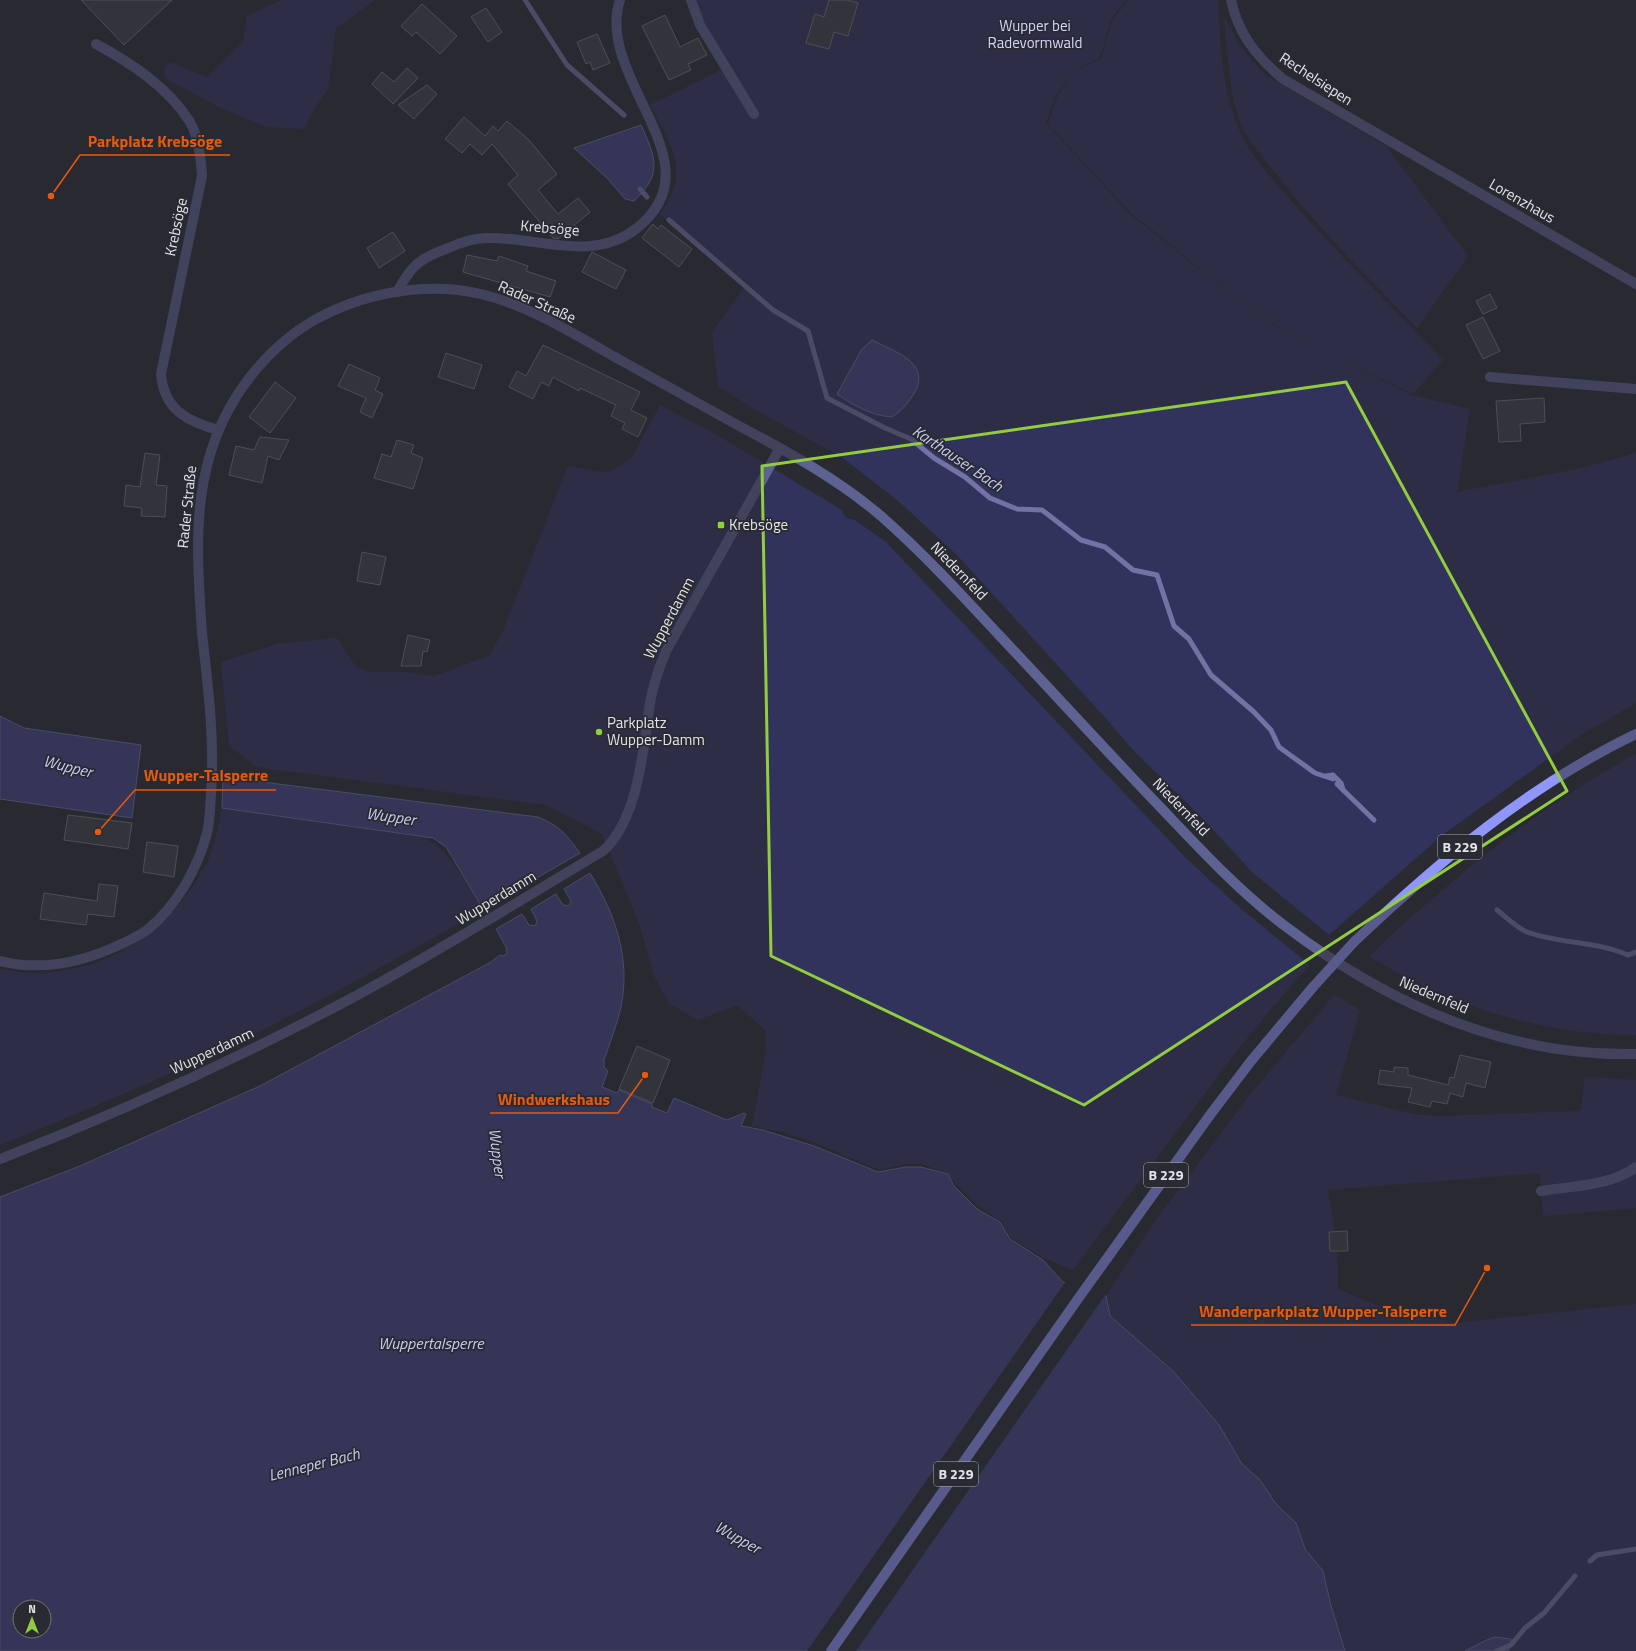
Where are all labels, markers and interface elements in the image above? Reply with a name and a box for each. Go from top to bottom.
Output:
park label: Wupper bei Radevormwald [987,14,1083,54]
street label: Rechelsiepen [1275,46,1358,111]
callout: Parkplatz Krebsöge [80,127,230,155]
text: Parkplatz Krebsöge [88,129,222,153]
street label: Lorenzhaus [1485,172,1560,229]
street label: Krebsöge [158,196,193,258]
street label: Krebsöge [520,213,581,242]
street label: Rader Straße [495,274,580,329]
water label: Karthauser Bach [908,419,1009,498]
street label: Rader Straße [171,465,202,549]
place label: Krebsöge [729,513,788,536]
marker: Krebsöge [716,520,726,530]
street label: Niedernfeld [926,536,993,605]
street label: Wupperdamm [637,573,700,663]
place label: Parkplatz Wupper-Damm [607,711,705,751]
marker: Parkplatz Wupper-Damm [594,727,604,737]
water label: Wupper [41,748,97,784]
callout: Wupper-Talsperre [135,762,276,790]
text: Wupper-Talsperre [144,763,268,787]
street label: Niedernfeld [1148,772,1215,841]
water label: Wupper [365,801,419,832]
road number: B 229 [1438,835,1482,859]
street label: Wupperdamm [451,865,540,931]
street label: Niedernfeld [1396,970,1473,1019]
street label: Wupperdamm [166,1021,257,1080]
callout: Windwerkshaus [490,1085,618,1113]
text: Windwerkshaus [498,1087,610,1111]
water label: Wupper [483,1127,513,1181]
road number: B 229 [1144,1163,1188,1187]
callout: Wanderparkplatz Wupper-Talsperre [1191,1297,1455,1325]
text: Wanderparkplatz Wupper-Talsperre [1199,1299,1447,1323]
water label: Wuppertalsperre [378,1331,485,1355]
water label: Lenneper Bach [266,1441,363,1487]
road number: B 229 [934,1462,978,1486]
water label: Wupper [711,1515,767,1560]
north arrow [12,1599,52,1639]
text: N [28,1601,36,1617]

